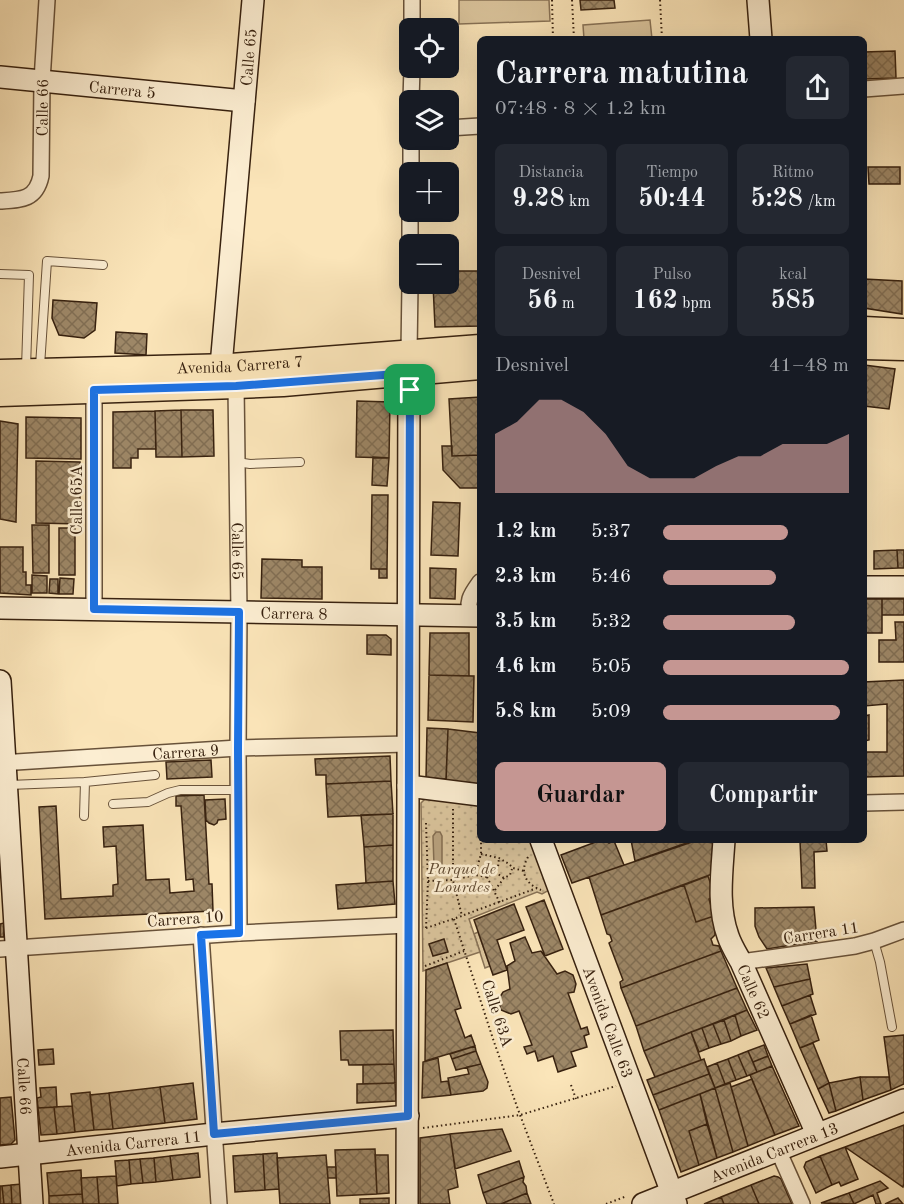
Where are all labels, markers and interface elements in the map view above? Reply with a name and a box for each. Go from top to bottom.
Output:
map controls [399,18,459,294]
button: locate [399,18,459,78]
street label: Calle 65 [240,28,260,87]
button: share [786,56,849,119]
text: Carrera matutina [495,58,748,91]
street label: Calle 66 [35,79,52,137]
street label: Carrera 5 [88,80,157,102]
button: layers [399,90,459,150]
text: 07:48 · 8 × 1.2 km [495,99,666,119]
button: + [399,162,459,222]
text: Distancia [518,165,584,181]
text: Tiempo [646,165,698,181]
text: Ritmo [772,165,814,181]
text: 9.28 [512,186,565,212]
text: 50:44 [638,186,706,212]
text: 5:28 [750,186,803,212]
text: km [565,194,590,210]
text: /km [803,194,836,210]
button: − [399,234,459,294]
text: Desnivel [521,267,581,283]
text: Pulso [653,267,691,283]
text: kcal [779,267,807,283]
text: 56 [527,288,557,314]
text: 162 [633,288,678,314]
text: 585 [770,288,816,314]
text: m [557,296,575,312]
text: bpm [678,296,711,312]
street label: Avenida Carrera 7 [176,354,304,377]
text: Desnivel [495,356,569,376]
text: 41–48 m [769,356,849,376]
pin [384,364,435,415]
icon: arrive [393,373,426,406]
street label: Calle 65A [70,465,86,535]
street label: Calle 65 [228,522,245,580]
text: 1.2 km [495,522,557,542]
text: 5:37 [591,522,631,542]
text: 2.3 km [495,567,557,587]
text: 5:46 [591,567,631,587]
street label: Carrera 8 [260,606,328,623]
text: 3.5 km [495,612,557,632]
text: 5:32 [591,612,631,632]
text: 4.6 km [495,657,557,677]
text: 5:05 [591,657,631,677]
text: 5.8 km [495,702,557,722]
text: 5:09 [591,702,631,722]
street label: Carrera 9 [152,743,220,763]
button: Guardar [495,762,666,831]
button: Compartir [678,762,849,831]
park label: Parque de Lourdes [427,862,496,896]
street label: Carrera 10 [146,909,224,931]
street label: Carrera 11 [782,920,860,948]
street label: Calle 62 [733,963,771,1022]
street label: Avenida Calle 63 [579,965,635,1081]
street label: Calle 63A [478,978,515,1049]
street label: Calle 66 [13,1057,33,1116]
street label: Avenida Carrera 13 [708,1121,841,1186]
street label: Avenida Carrera 11 [65,1129,202,1160]

